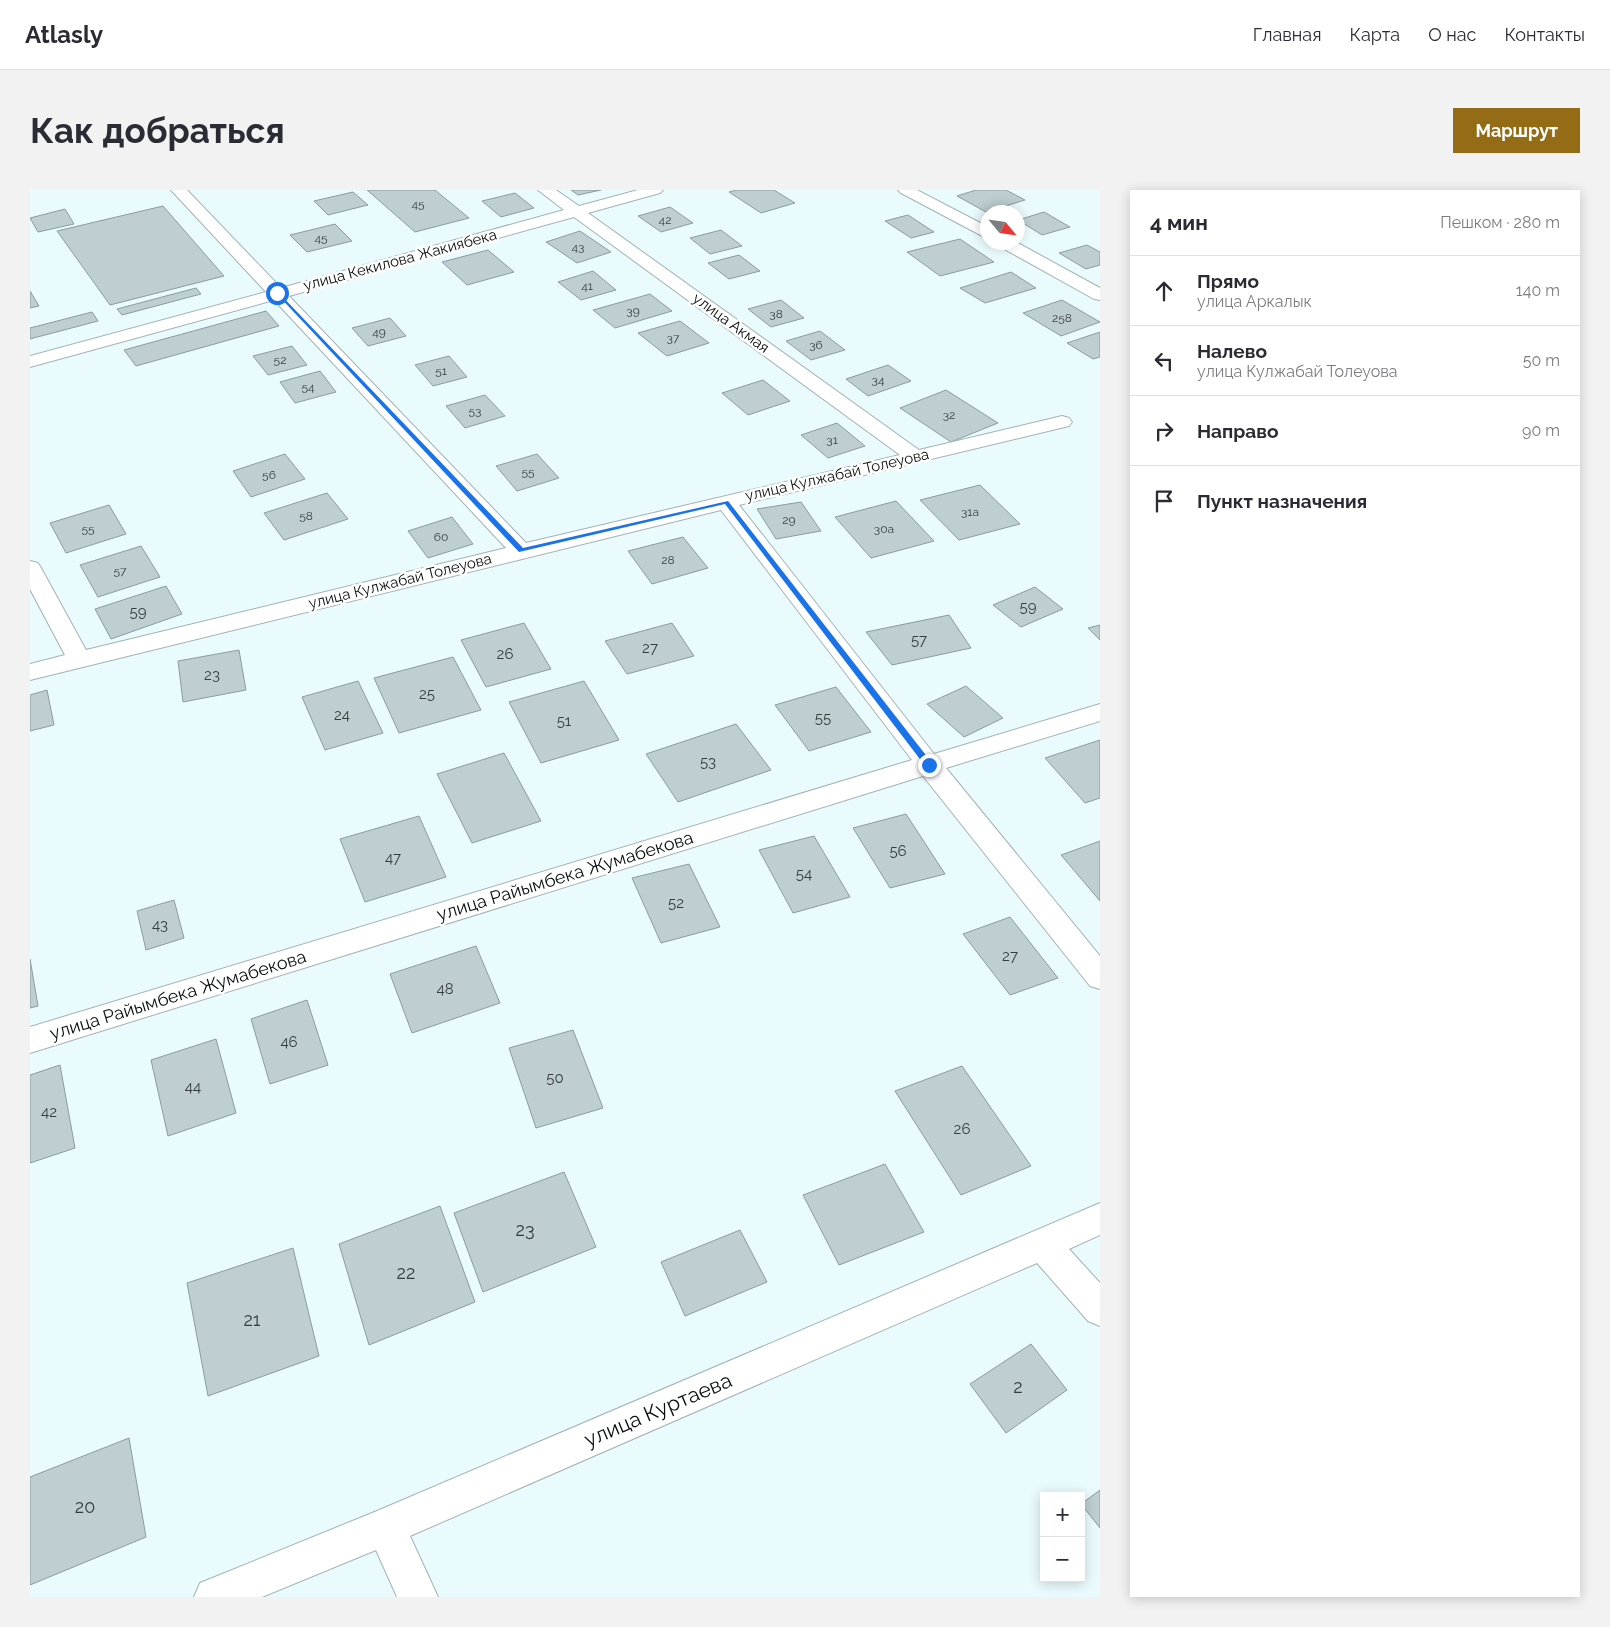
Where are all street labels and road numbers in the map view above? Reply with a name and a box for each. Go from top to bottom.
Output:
street label: улица Кекилова Жакиябека [301,225,499,295]
street label: улица Акмая [689,289,773,357]
street label: улица Кулжабай Толеуова [743,445,931,505]
street label: улица Кулжабай Толеуова [307,550,493,612]
street label: улица Райымбека Жумабекова [434,826,696,925]
street label: улица Райымбека Жумабекова [47,945,309,1044]
street label: улица Куртаева [580,1367,735,1452]

